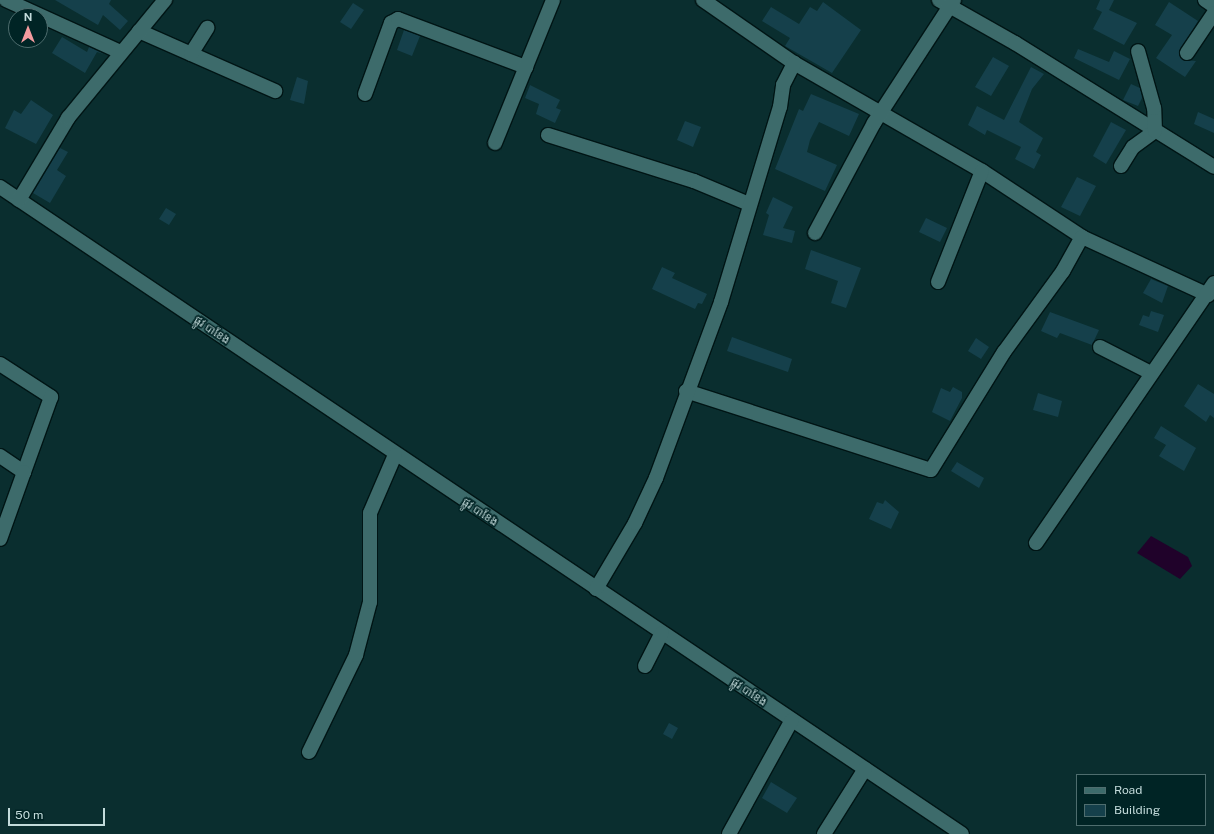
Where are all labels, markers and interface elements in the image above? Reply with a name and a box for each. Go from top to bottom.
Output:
north arrow [8,8,48,48]
text: N [24,11,32,23]
street label: ផ្លូវ បាខែង [192,313,232,347]
street label: ផ្លូវ បាខែង [460,495,500,529]
street label: ផ្លូវ បាខែង [729,675,769,709]
legend [1076,774,1206,826]
text: Road [1114,783,1142,797]
scale bar [10,800,107,826]
text: Building [1114,803,1160,817]
text: 50 m [15,808,43,822]

